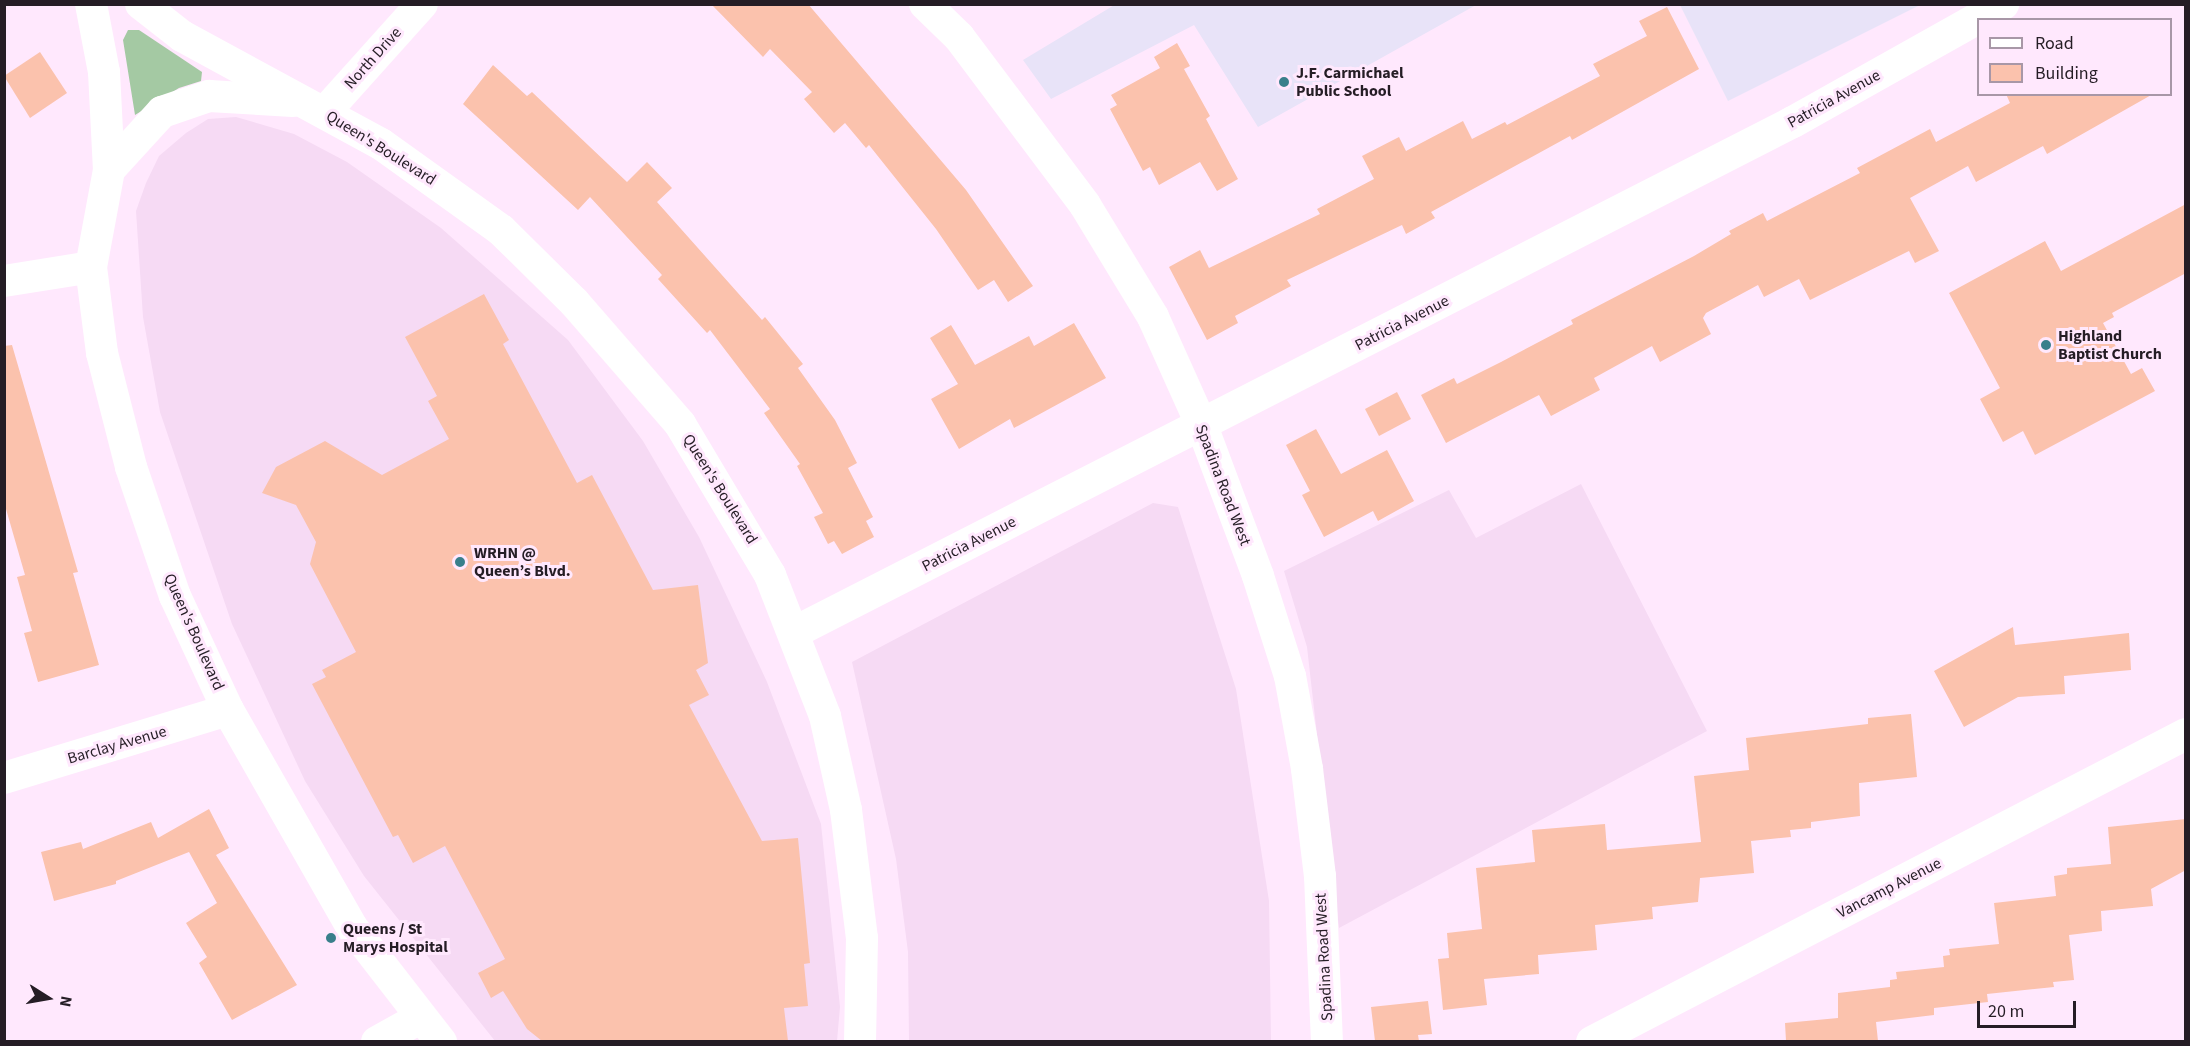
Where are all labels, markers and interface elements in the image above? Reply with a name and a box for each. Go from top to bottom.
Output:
legend [1977,18,2172,96]
street label: North Drive [340,23,406,93]
text: Road [2035,31,2074,56]
text: Building [2035,61,2098,86]
place label: J.F. Carmichael Public School [1296,63,1404,101]
street label: Patricia Avenue [1784,66,1884,132]
marker: J.F. Carmichael Public School [1277,75,1291,89]
street label: Queen's Boulevard [323,107,439,189]
street label: Patricia Avenue [1352,291,1452,355]
place label: Highland Baptist Church [2058,326,2162,364]
marker: Highland Baptist Church [2039,338,2053,352]
street label: Spadina Road West [1191,422,1255,548]
street label: Queen's Boulevard [679,431,761,547]
street label: Patricia Avenue [919,512,1019,576]
place label: WRHN @ Queen’s Blvd. [474,543,571,581]
marker: WRHN @ Queen’s Blvd. [451,553,469,571]
street label: Queen's Boulevard [160,571,228,693]
street label: Barclay Avenue [65,722,169,768]
street label: Vancamp Avenue [1834,853,1944,923]
street label: Spadina Road West [1311,893,1337,1021]
place label: Queens / St Marys Hospital [343,919,448,957]
marker: Queens / St Marys Hospital [324,931,338,945]
north arrow [18,968,78,1028]
scale bar [1980,989,2079,1027]
text: N [54,994,77,1009]
text: 20 m [1988,999,2024,1024]

